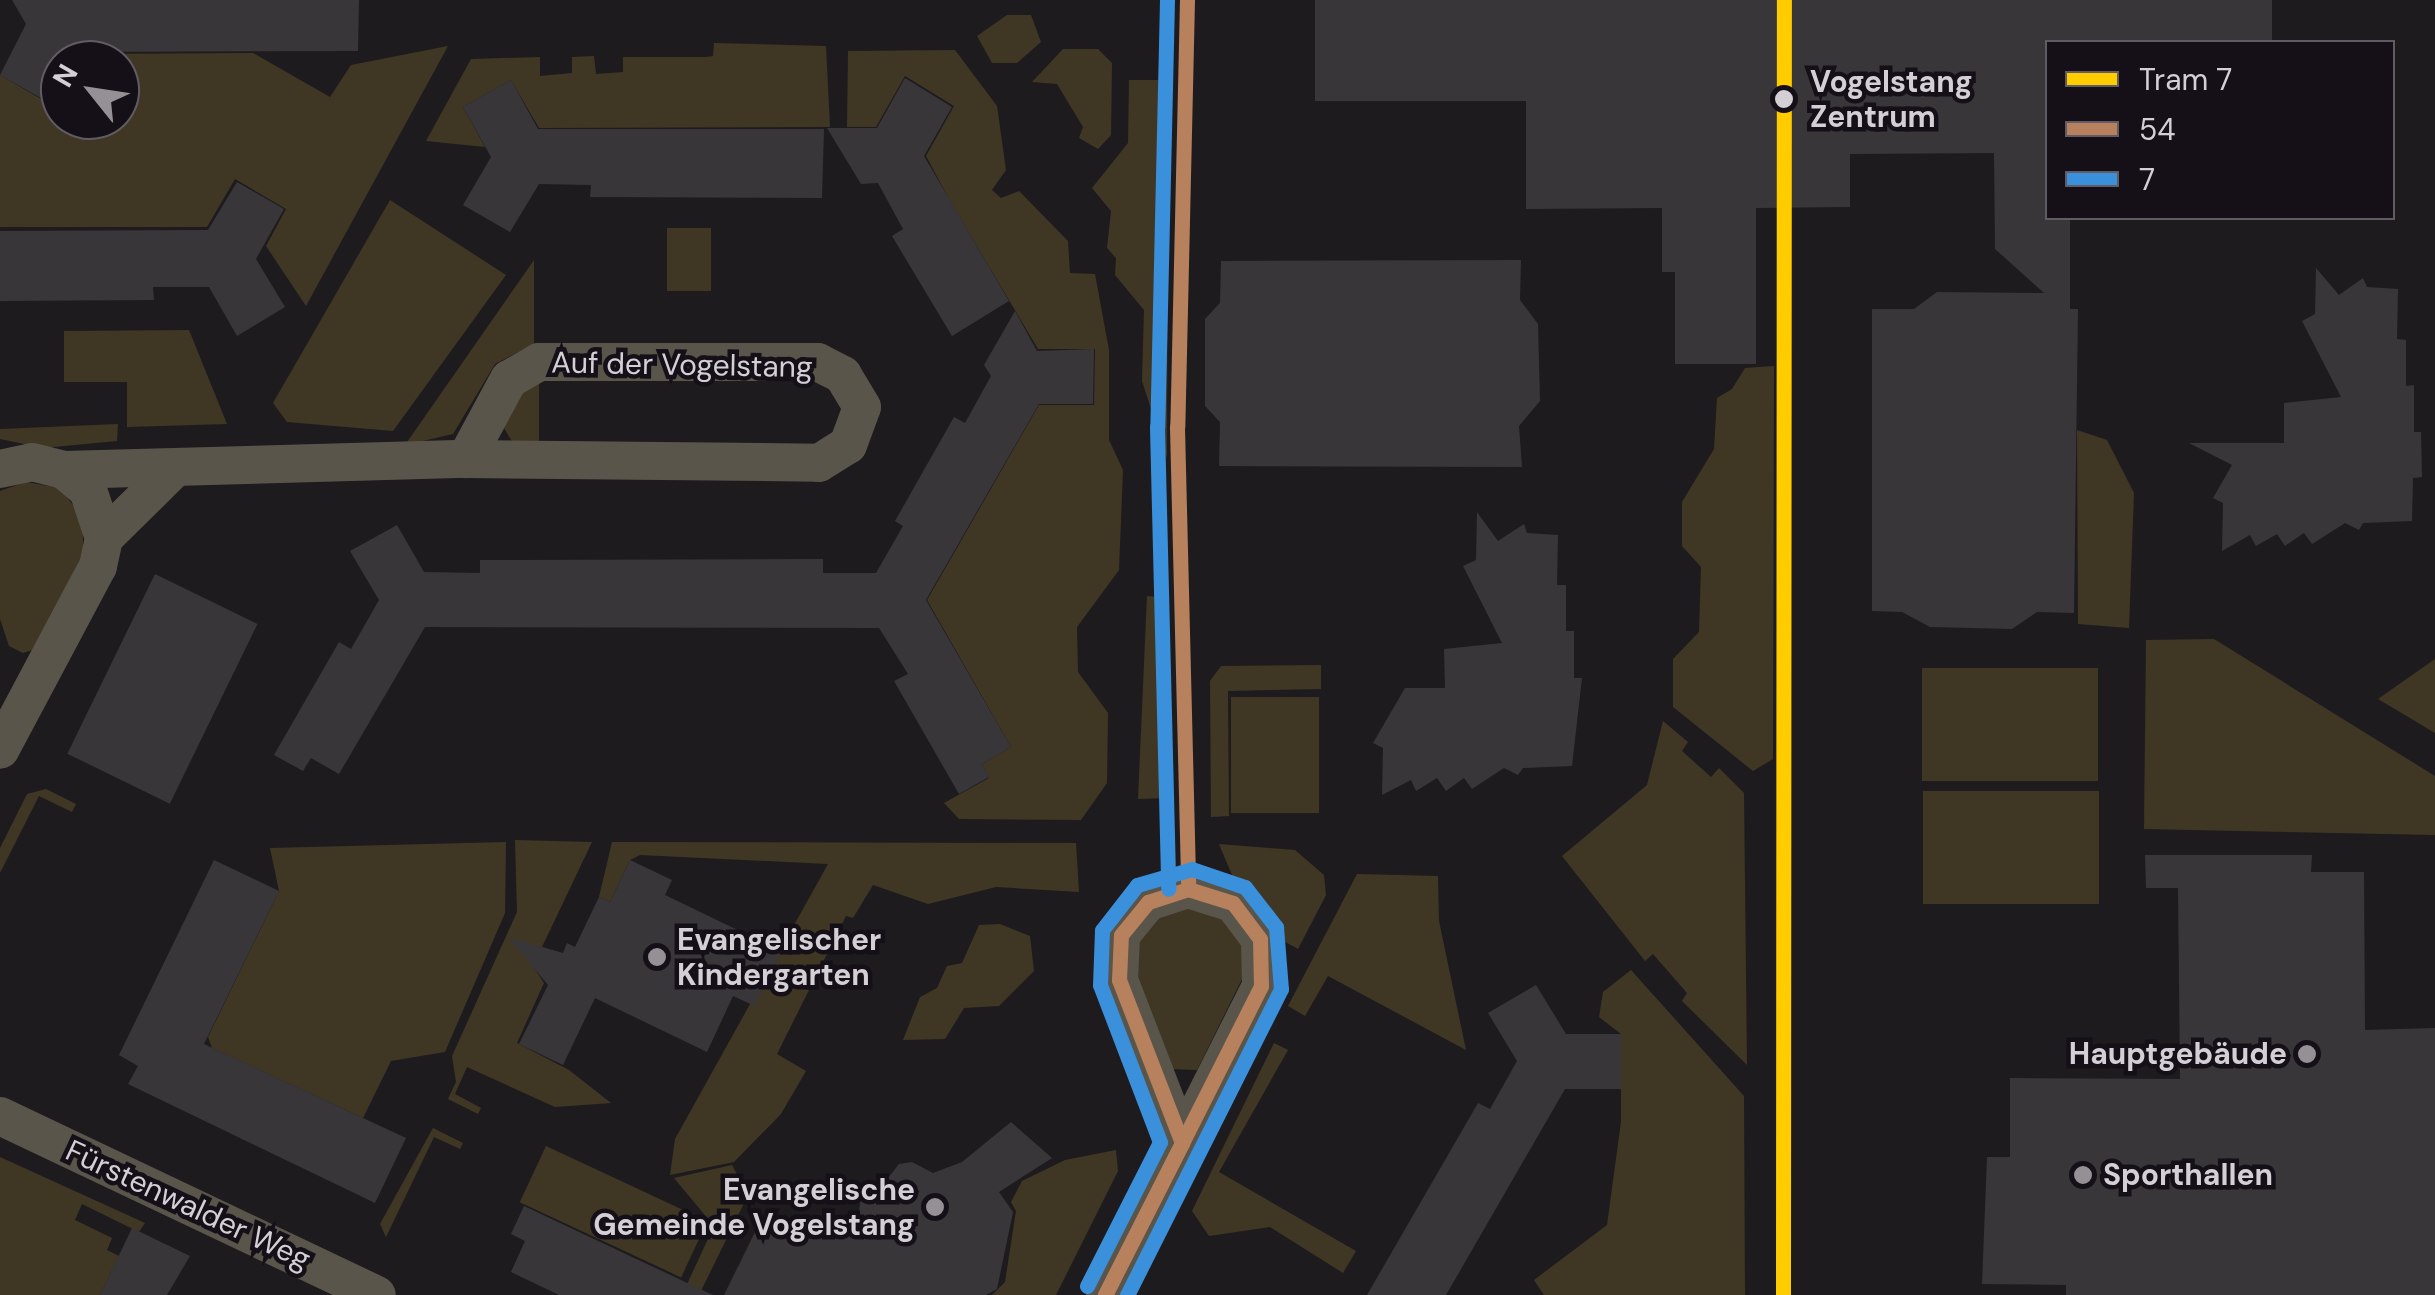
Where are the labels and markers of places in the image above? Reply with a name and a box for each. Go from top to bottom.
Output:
place label: Vogelstang Zentrum [1810,64,1973,134]
marker: Vogelstang Zentrum [1767,82,1801,116]
place label: Evangelischer Kindergarten [677,922,881,992]
marker: Evangelischer Kindergarten [646,946,668,968]
place label: Hauptgebäude [2069,1036,2287,1072]
marker: Hauptgebäude [2296,1043,2318,1065]
place label: Sporthallen [2103,1157,2273,1193]
marker: Sporthallen [2072,1164,2094,1186]
place label: Evangelische Gemeinde Vogelstang [593,1172,915,1242]
marker: Evangelische Gemeinde Vogelstang [924,1196,946,1218]

